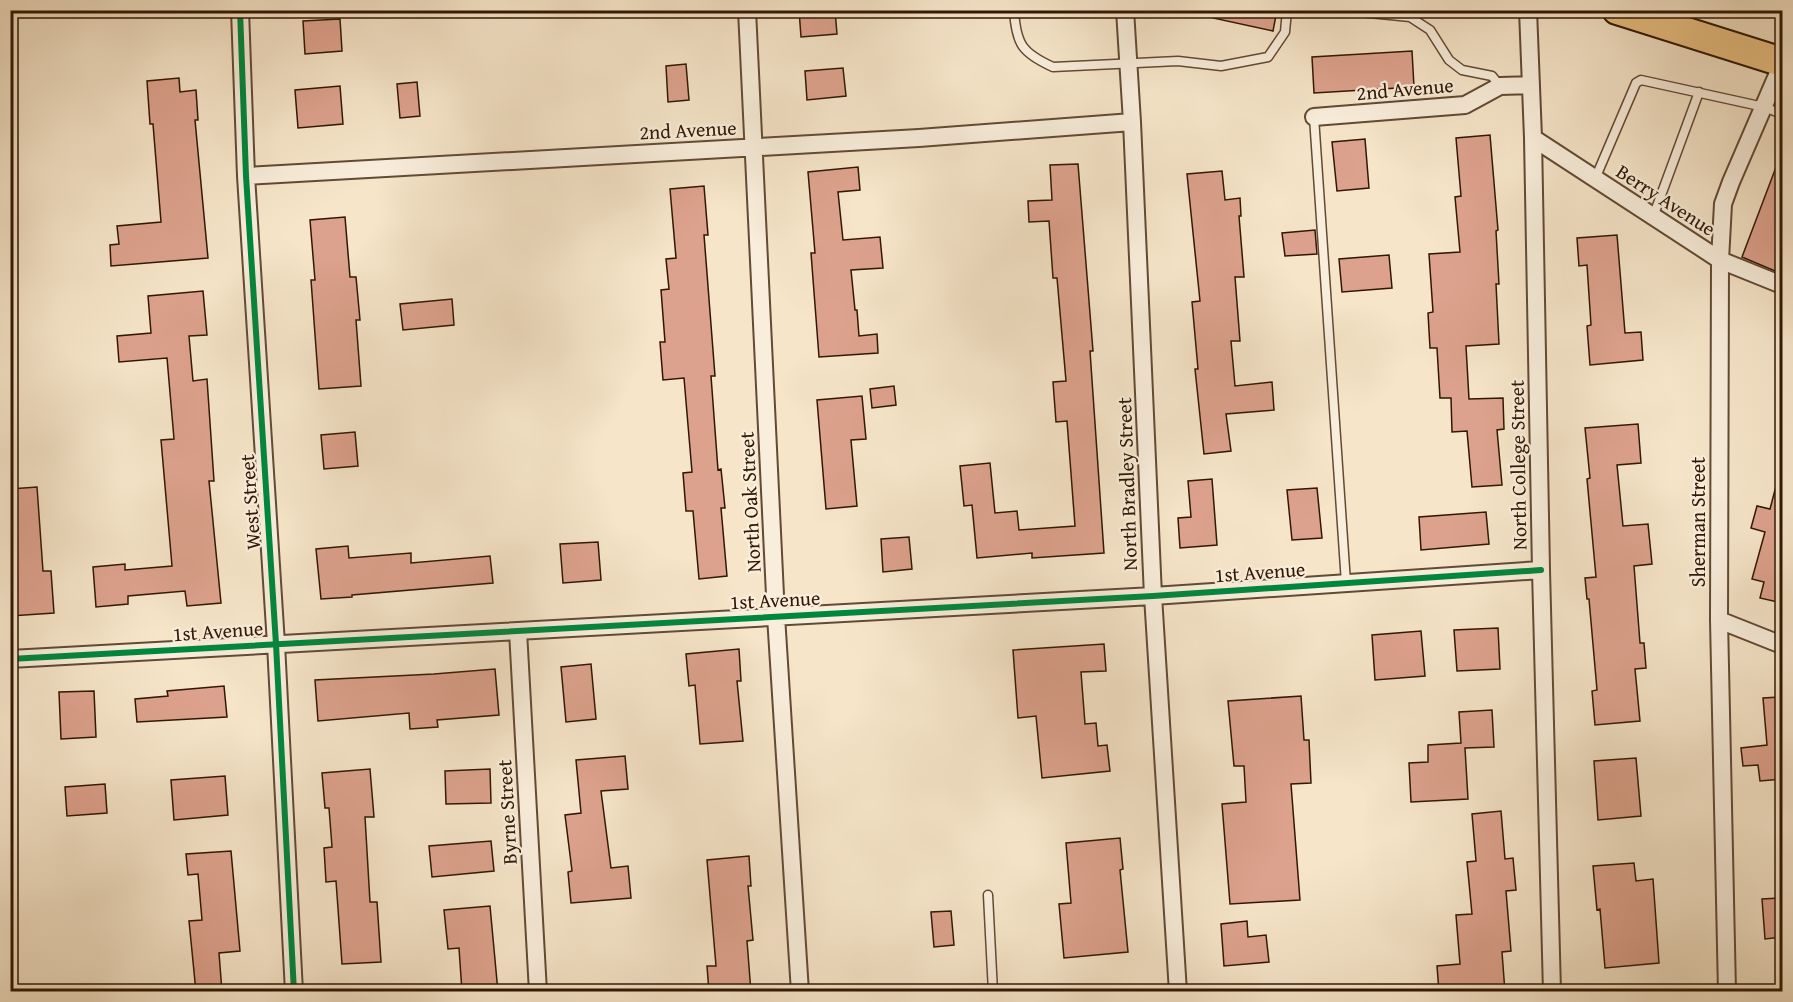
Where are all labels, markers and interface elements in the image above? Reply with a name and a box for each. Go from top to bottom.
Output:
street label: 2nd Avenue [1355,70,1455,107]
street label: 2nd Avenue [639,112,737,147]
street label: Berry Avenue [1611,157,1722,243]
street label: North College Street [1502,380,1533,550]
street label: North Bradley Street [1109,397,1144,571]
street label: North Oak Street [731,431,768,573]
street label: West Street [232,453,267,551]
street label: Sherman Street [1683,457,1712,587]
street label: 1st Avenue [1214,554,1306,589]
street label: 1st Avenue [729,583,821,616]
street label: 1st Avenue [172,613,264,648]
street label: Byrne Street [489,759,524,865]

